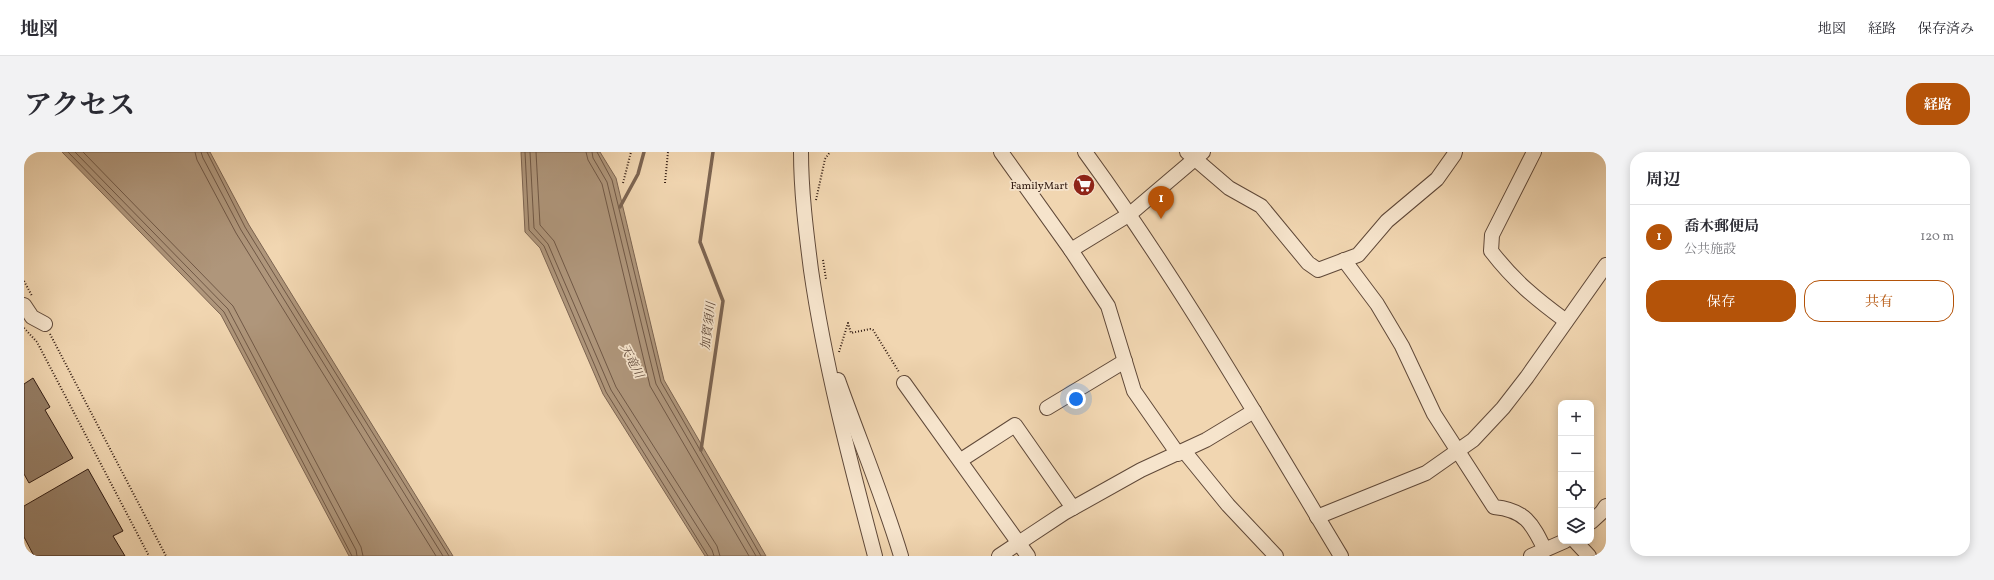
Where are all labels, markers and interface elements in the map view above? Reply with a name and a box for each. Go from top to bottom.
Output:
text: 地図 [20,17,58,43]
text: 地図 [1818,20,1846,39]
text: 経路 [1868,20,1896,39]
text: 保存済み [1918,20,1974,39]
button: 経路 [1906,83,1970,125]
text: アクセス [24,87,135,126]
text: 周辺 [1646,169,1680,192]
supermarket icon: FamilyMart [1071,172,1097,198]
place label: FamilyMart [1010,179,1068,194]
pin: 1 [1148,186,1174,219]
text: 喬木郵便局 [1684,217,1759,238]
text: 1 [1656,228,1662,246]
text: 120 m [1920,228,1954,246]
text: 公共施設 [1684,241,1736,259]
button: 保存 [1646,280,1796,322]
button: 共有 [1804,280,1954,322]
water label: 加賀須川 [698,299,720,351]
water label: 天竜川 [616,342,647,383]
your location [1066,389,1086,409]
map controls [1558,400,1594,544]
button: + [1558,400,1594,436]
button: − [1558,436,1594,472]
button: locate [1558,472,1594,508]
button: layers [1558,508,1594,544]

